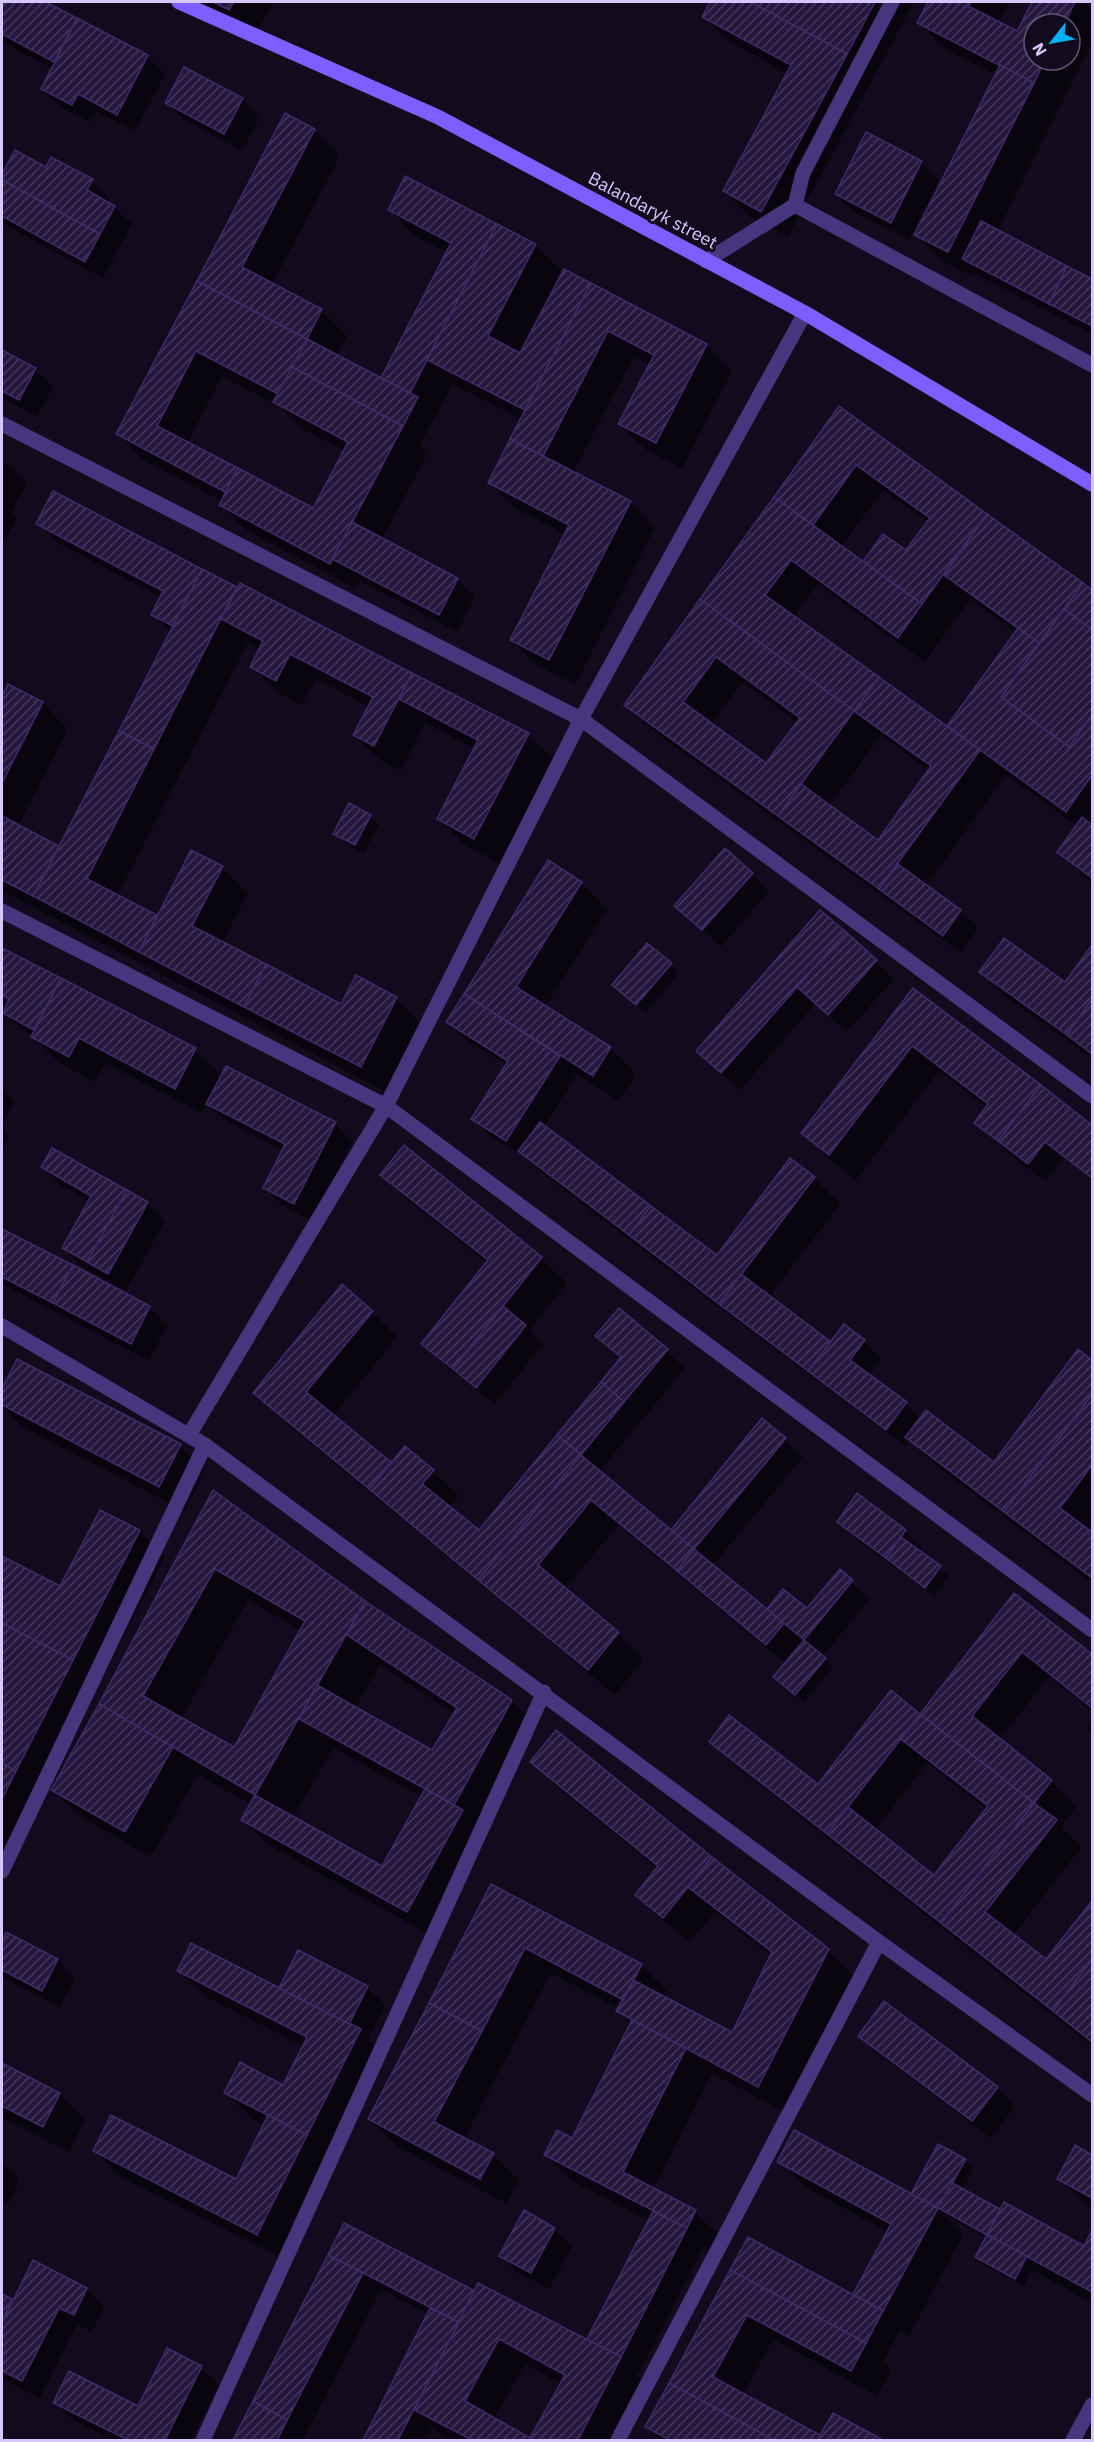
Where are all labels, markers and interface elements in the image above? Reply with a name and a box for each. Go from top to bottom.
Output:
north arrow [1022,12,1082,72]
text: N [1028,40,1051,60]
street label: Balandaryk street [584,166,722,254]

